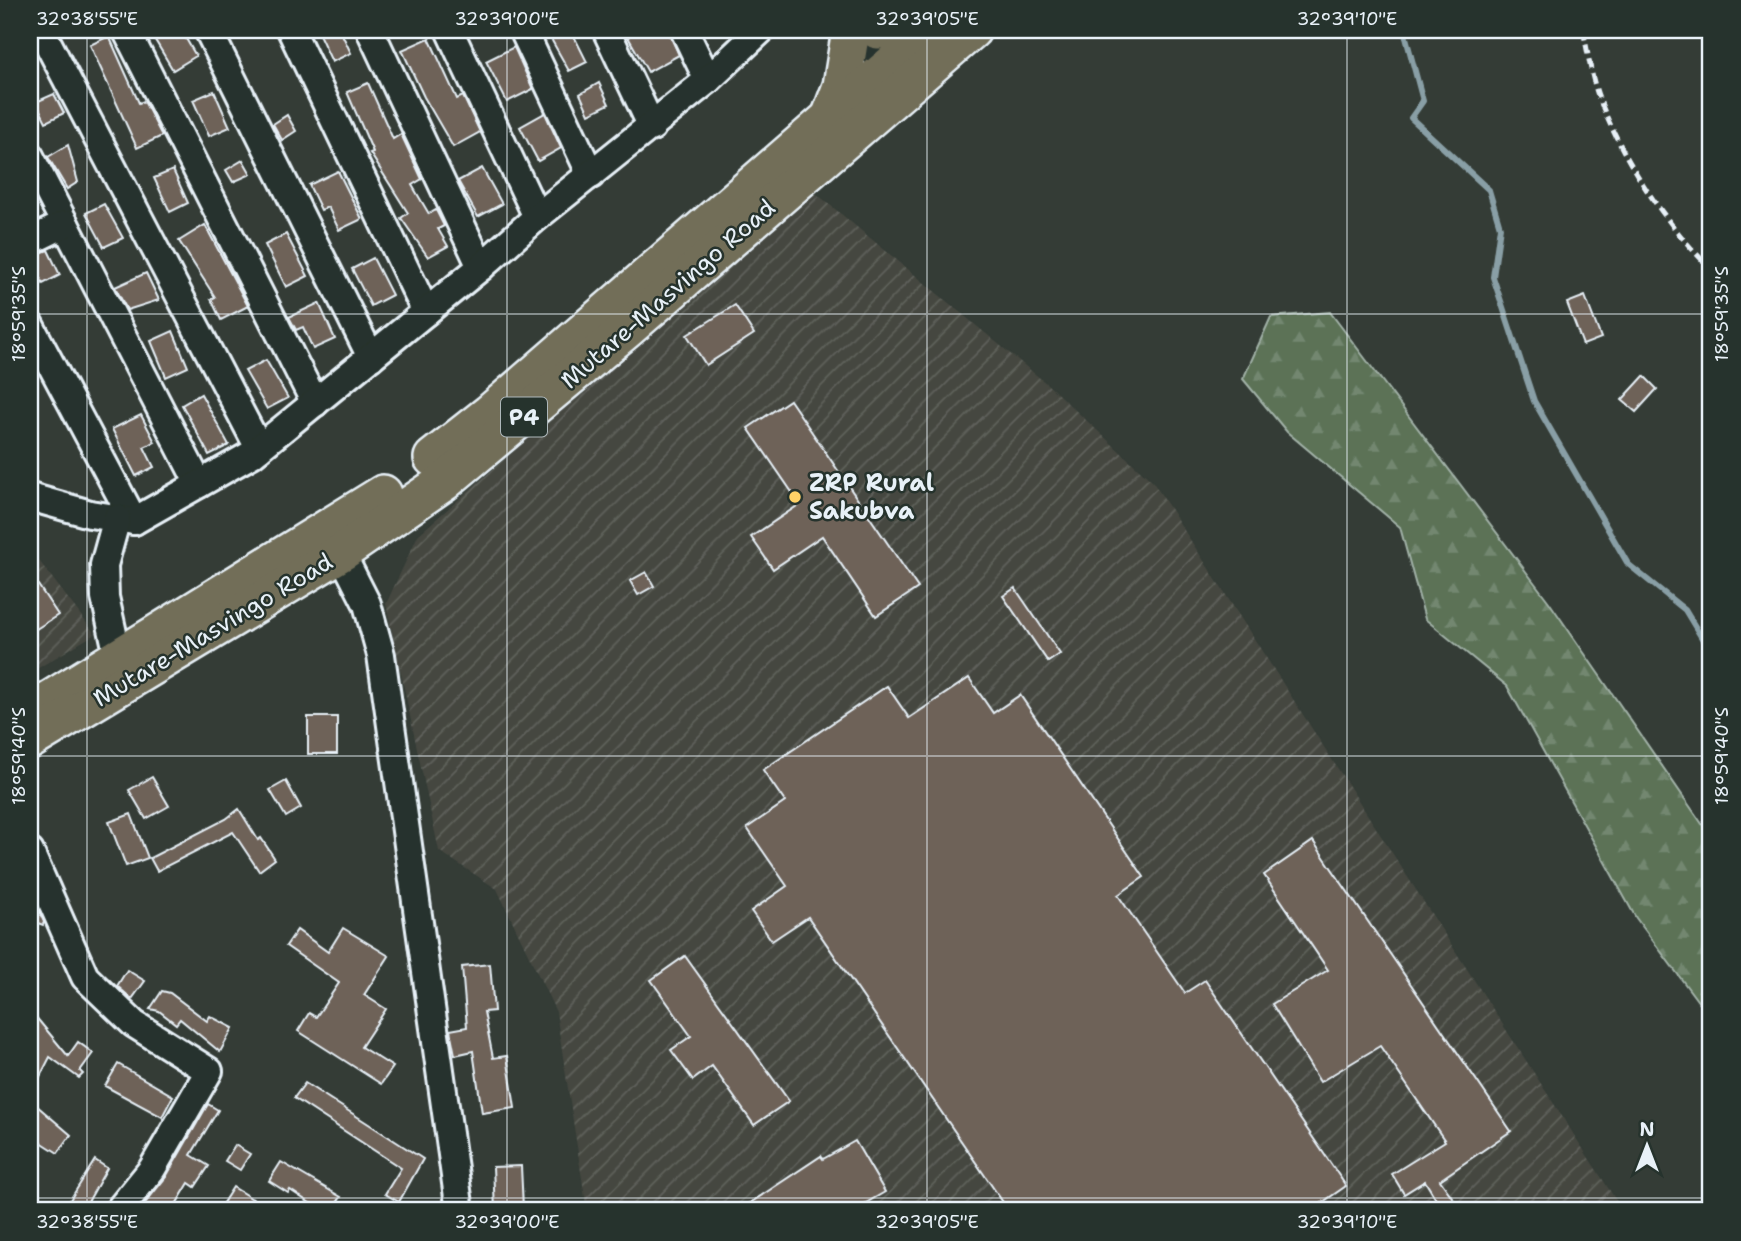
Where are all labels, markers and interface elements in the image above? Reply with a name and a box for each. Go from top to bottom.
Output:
text: 32°38'55"E [36,7,138,31]
text: 32°39'00"E [454,7,560,31]
text: 32°39'05"E [875,7,979,31]
text: 32°39'10"E [1297,7,1397,31]
street label: Mutare-Masvingo Road [554,192,782,396]
text: 18°59'35"S [7,266,31,362]
text: 18°59'35"S [1710,266,1734,362]
road number: P4 [501,398,547,436]
place label: ZRP Rural Sakubva [809,467,934,527]
marker: ZRP Rural Sakubva [787,489,803,505]
street label: Mutare-Masvingo Road [87,546,339,714]
text: 18°59'40"S [7,707,31,805]
text: 18°59'40"S [1710,707,1734,805]
north arrow [1612,1112,1682,1182]
text: N [1639,1117,1655,1142]
text: 32°38'55"E [36,1210,138,1234]
text: 32°39'00"E [454,1210,560,1234]
text: 32°39'05"E [875,1210,979,1234]
text: 32°39'10"E [1297,1210,1397,1234]

